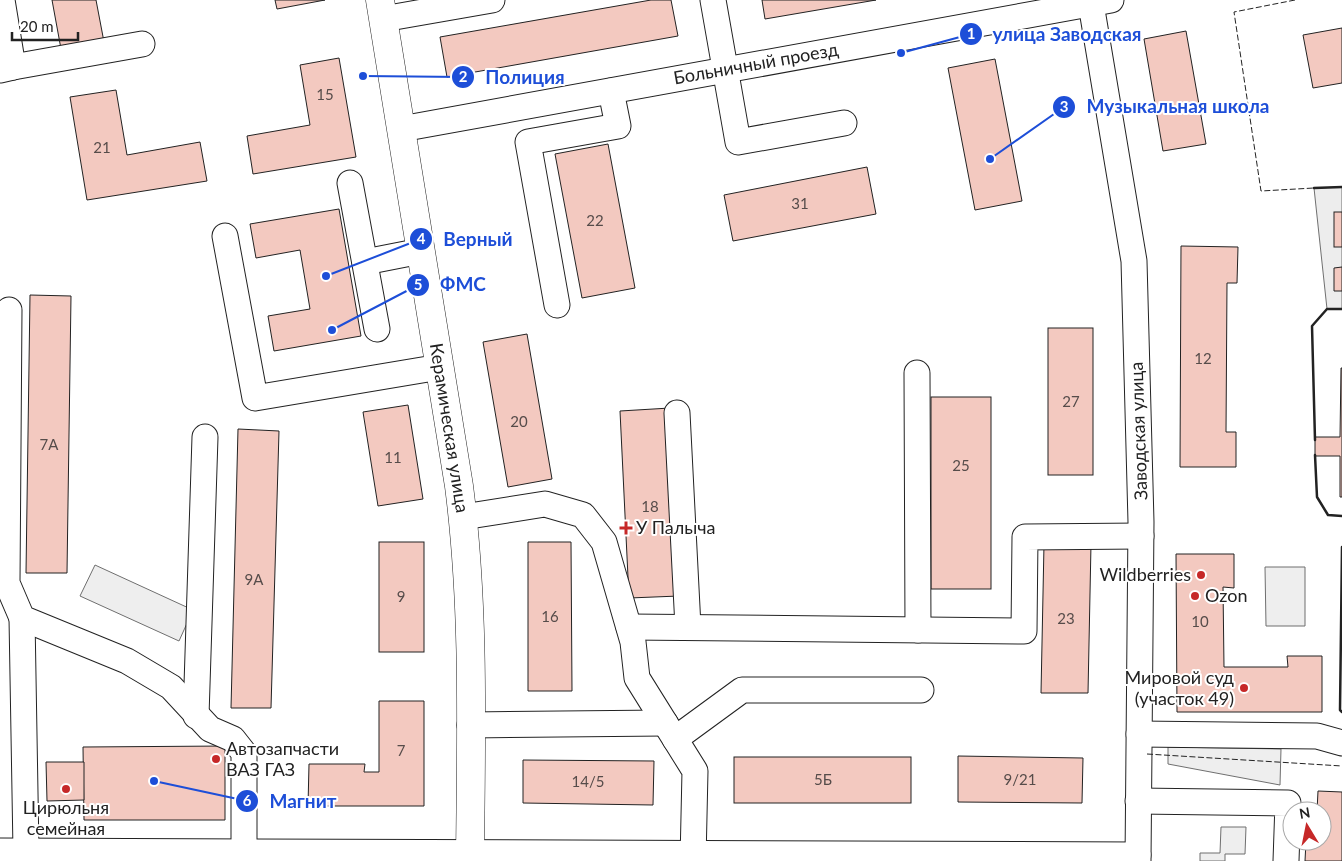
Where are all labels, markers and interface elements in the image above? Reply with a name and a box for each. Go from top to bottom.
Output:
scale bar [12,10,79,42]
text: 20 m [20,17,54,35]
callout: улица Заводская [958,17,1152,51]
text: улица Заводская [993,22,1141,45]
text: 1 [967,24,975,42]
street label: Больничный проезд [672,38,840,88]
callout: Полиция [450,60,575,94]
text: Полиция [485,65,565,88]
text: 2 [459,67,468,85]
house number: 15 [316,85,334,103]
callout: Музыкальная школа [1052,90,1280,124]
text: Музыкальная школа [1086,94,1270,117]
text: 3 [1060,97,1068,115]
house number: 21 [93,138,111,156]
house number: 31 [791,194,809,212]
house number: 22 [586,211,604,229]
callout: Верный [409,222,523,256]
text: Верный [443,227,513,250]
text: 4 [417,229,426,247]
callout: ФМС [405,268,496,302]
text: ФМС [440,272,486,295]
text: 5 [414,275,422,293]
street label: Керамическая улица [426,342,474,514]
house number: 12 [1194,349,1212,367]
street label: Заводская улица [1125,361,1151,501]
house number: 27 [1062,392,1080,410]
house number: 20 [510,412,528,430]
house number: 7А [40,435,59,453]
house number: 11 [384,448,402,466]
house number: 25 [952,456,970,474]
house number: 18 [641,497,659,515]
place label: У Палыча [636,516,716,538]
marker: У Палыча [620,522,632,534]
place label: Wildberries [1099,563,1191,585]
marker: Wildberries [1195,569,1207,581]
house number: 9А [245,570,264,588]
place label: Ozon [1205,584,1247,606]
house number: 9 [397,587,405,605]
marker: Ozon [1189,590,1201,602]
house number: 16 [541,607,559,625]
house number: 23 [1057,609,1075,627]
house number: 10 [1191,612,1209,630]
place label: Мировой суд (участок 49) [1125,666,1234,709]
marker: Мировой суд (участок 49) [1238,682,1250,694]
place label: Автозапчасти ВАЗ ГАЗ [226,737,339,780]
house number: 7 [397,741,406,759]
marker: Автозапчасти ВАЗ ГАЗ [210,753,222,765]
house number: 5Б [814,770,832,788]
house number: 9/21 [1004,770,1036,788]
house number: 14/5 [572,772,604,790]
marker: Цирюльня семейная [60,783,72,795]
callout: Магнит [234,784,346,818]
text: Магнит [270,789,337,812]
text: 6 [243,791,252,809]
place label: Цирюльня семейная [23,796,109,839]
north arrow [1282,801,1332,851]
text: N [1298,803,1311,822]

